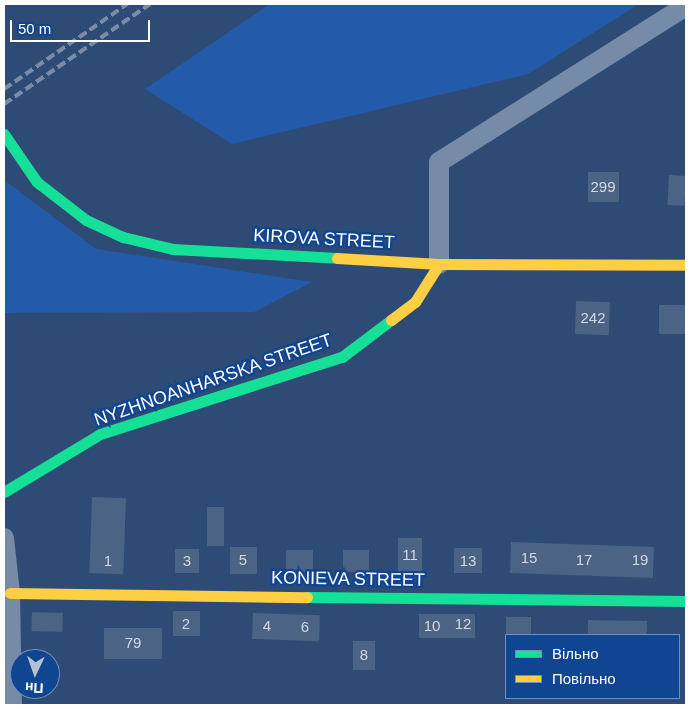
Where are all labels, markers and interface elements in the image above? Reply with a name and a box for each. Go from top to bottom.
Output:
scale bar [12,10,152,42]
text: 50 m [18,20,51,37]
house number: 299 [590,178,616,196]
street label: KIROVA STREET [252,224,396,254]
house number: 242 [580,309,606,327]
street label: NYZHNOANHARSKA STREET [91,329,335,431]
house number: 11 [402,546,418,564]
house number: 15 [521,549,537,567]
house number: 5 [239,551,247,569]
house number: 17 [576,551,592,569]
house number: 19 [632,551,648,569]
house number: 1 [104,552,112,570]
house number: 3 [183,552,191,570]
house number: 13 [460,552,476,570]
street label: KONIEVA STREET [270,567,426,591]
house number: 2 [182,615,190,633]
house number: 12 [455,615,471,633]
house number: 4 [263,617,271,635]
house number: 10 [424,617,440,635]
house number: 6 [301,618,309,636]
house number: 79 [125,634,141,652]
legend [505,634,680,699]
text: Вільно [552,645,599,662]
house number: 8 [360,646,368,664]
north arrow [10,649,60,699]
text: Повільно [552,670,616,687]
text: Пн [25,680,44,696]

